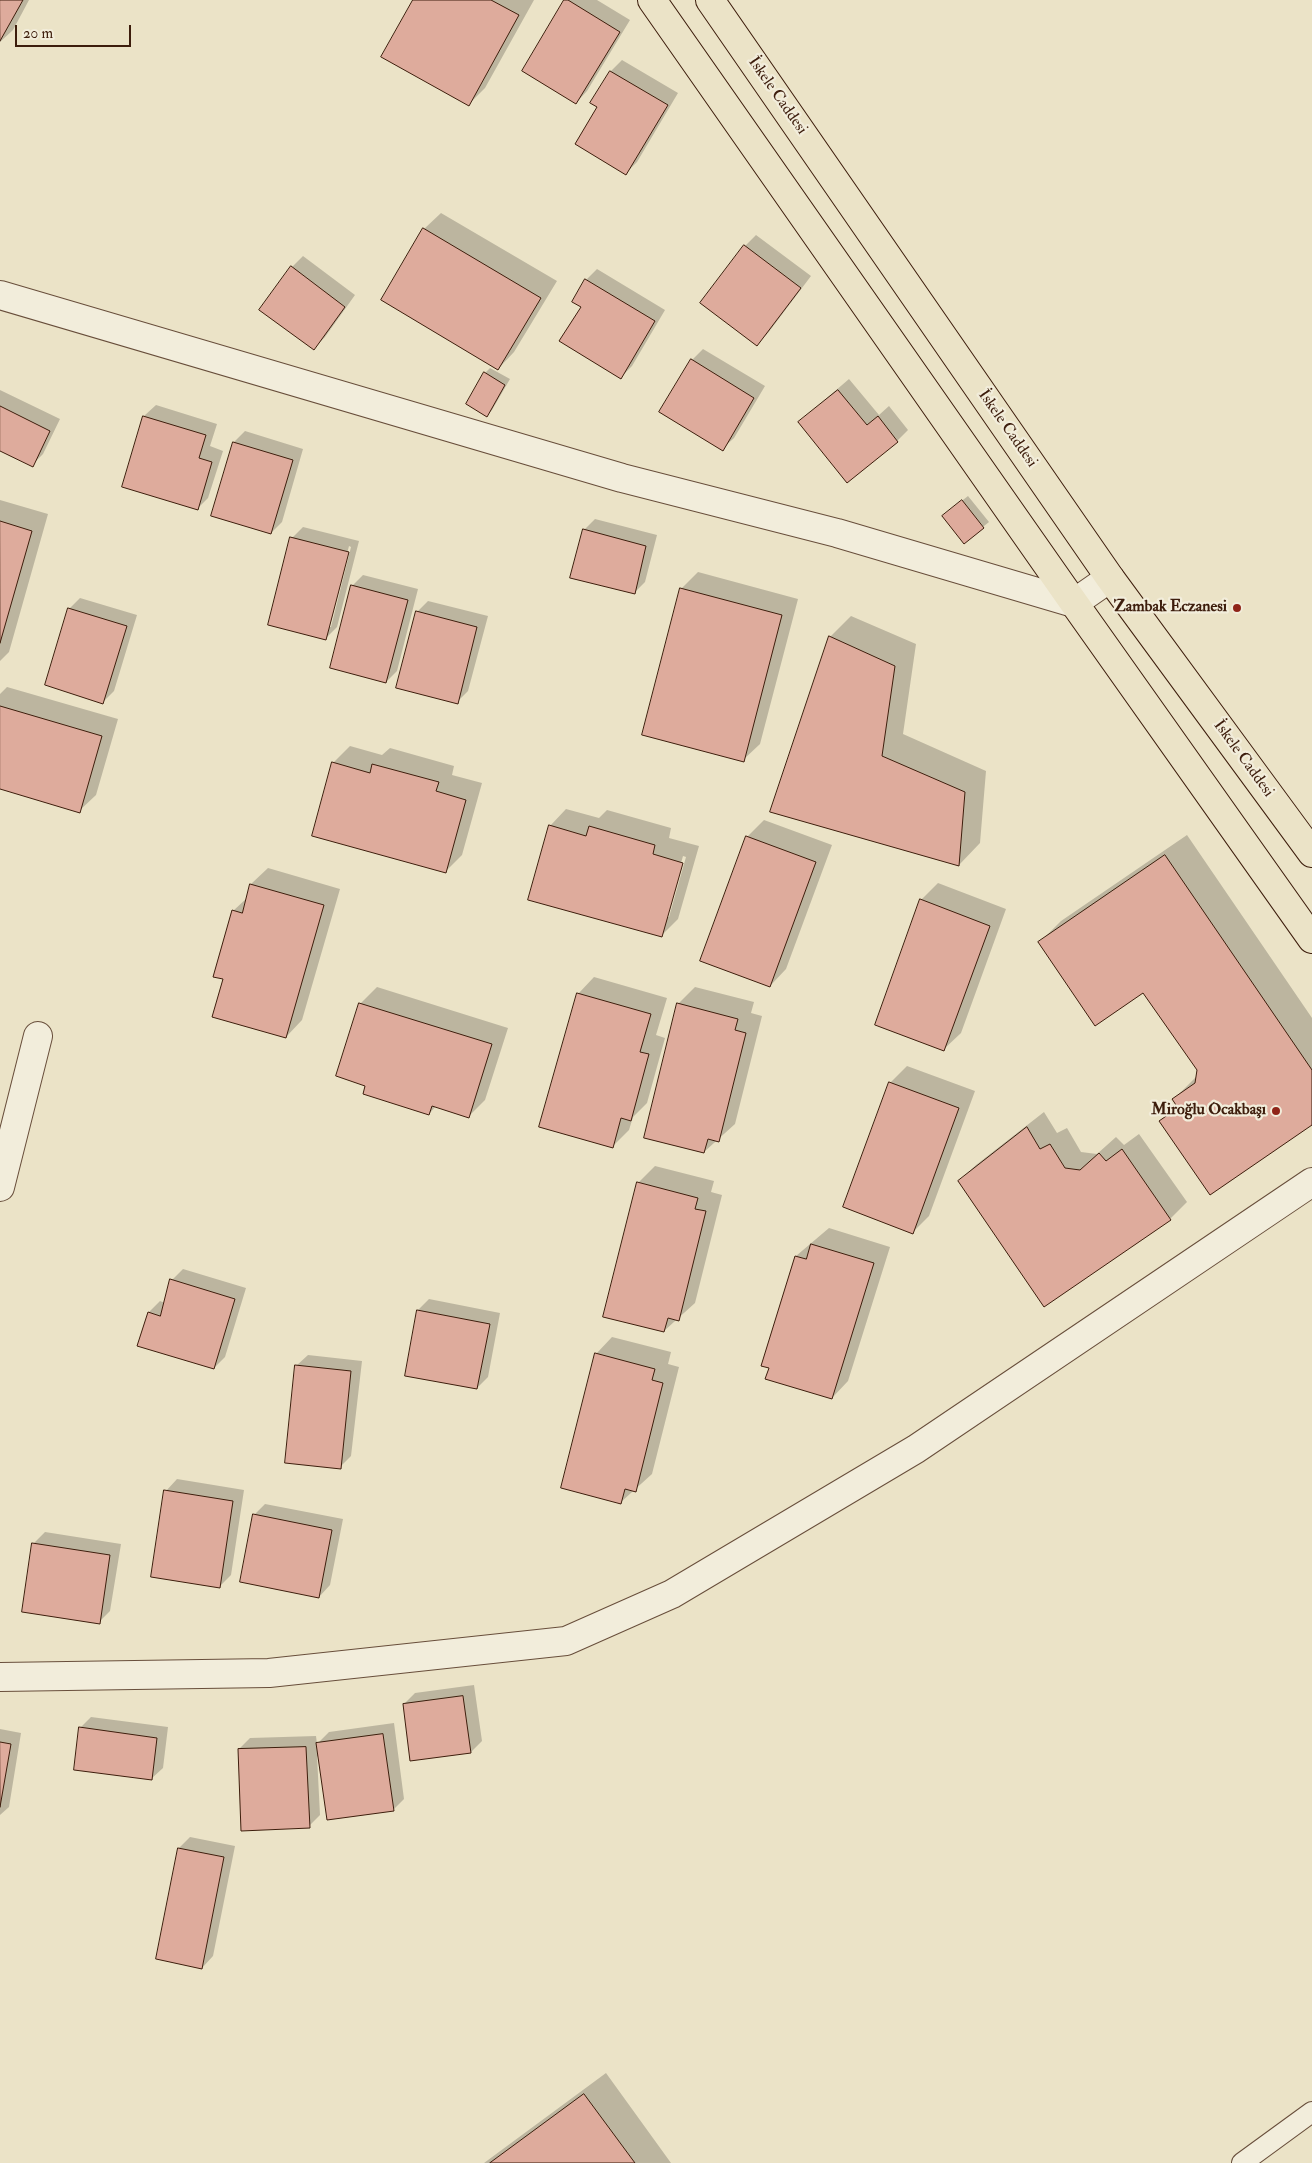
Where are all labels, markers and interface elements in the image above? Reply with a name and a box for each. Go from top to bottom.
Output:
scale bar [18,15,134,47]
text: 20 m [23,24,53,43]
street label: İskele Caddesi [743,53,811,139]
street label: İskele Caddesi [973,386,1041,472]
place label: Zambak Eczanesi [1114,598,1227,618]
marker: Zambak Eczanesi [1231,602,1243,614]
street label: İskele Caddesi [1209,717,1277,801]
place label: Miroğlu Ocakbaşı [1151,1101,1266,1121]
marker: Miroğlu Ocakbaşı [1270,1105,1282,1117]

